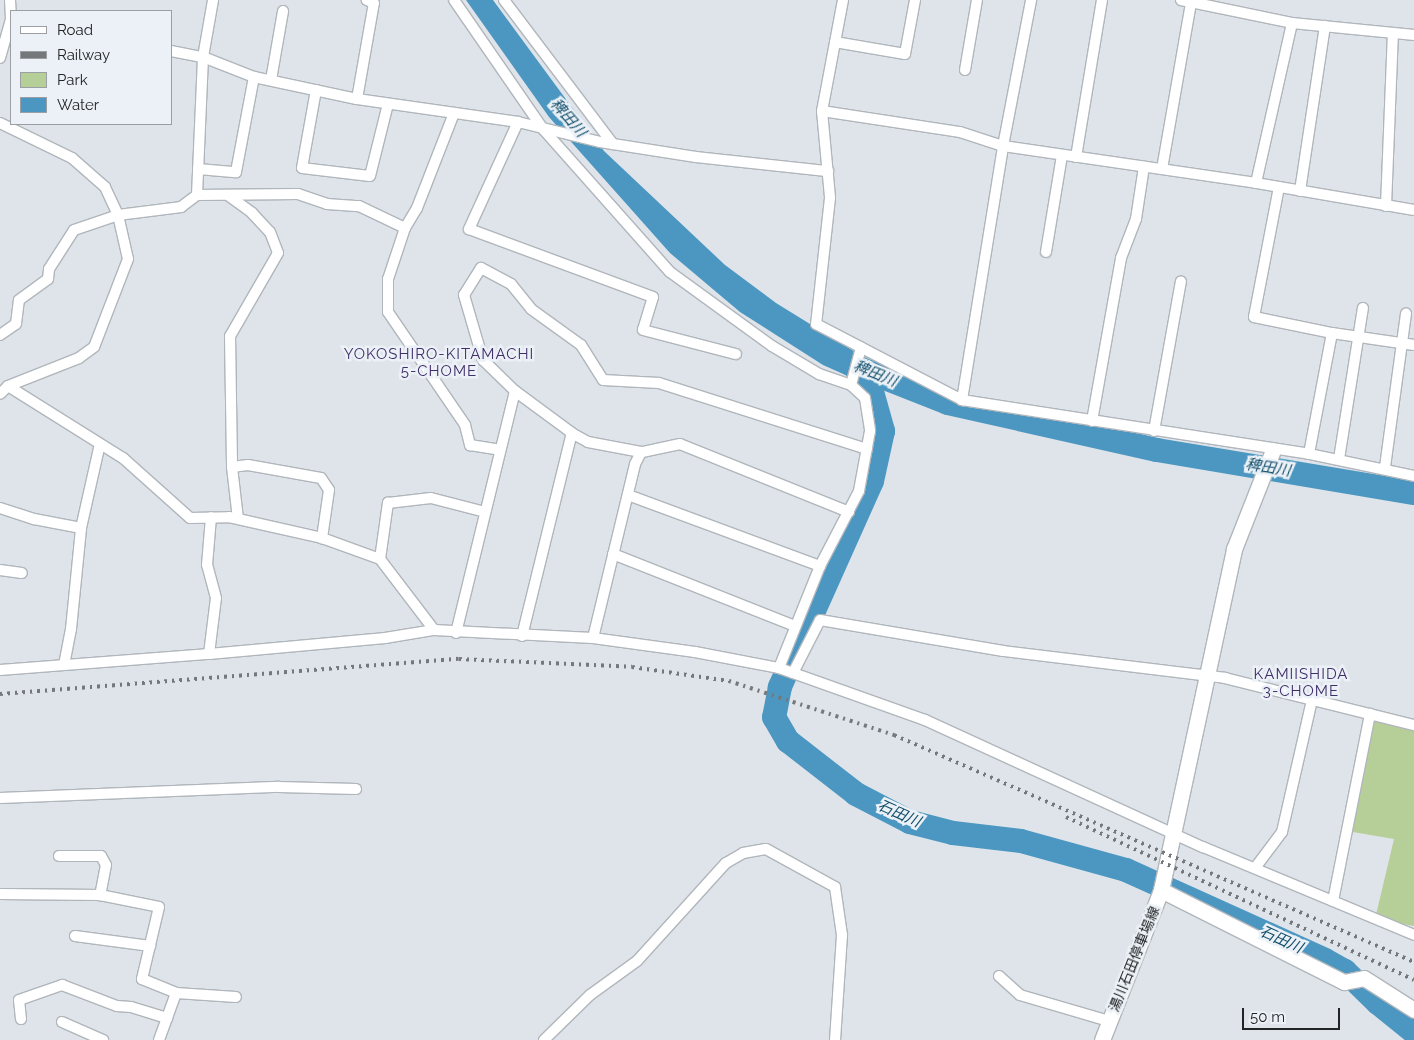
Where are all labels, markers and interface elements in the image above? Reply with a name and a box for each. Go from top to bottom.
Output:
legend [10,10,172,125]
text: Road [57,21,93,39]
text: Railway [57,46,110,64]
text: Park [57,71,88,89]
water label: 稗田川 [546,95,590,141]
text: Water [57,96,99,114]
district label: YOKOSHIRO-KITAMACHI 5-CHOME [341,345,537,380]
water label: 稗田川 [851,357,899,391]
water label: 稗田川 [1244,456,1292,480]
district label: KAMIISHIDA 3-CHOME [1252,665,1350,700]
water label: 石田川 [875,797,923,831]
street label: 湯川石田停車場線 [1105,904,1163,1014]
water label: 石田川 [1257,923,1305,957]
scale bar [1244,998,1342,1030]
text: 50 m [1250,1008,1285,1026]

